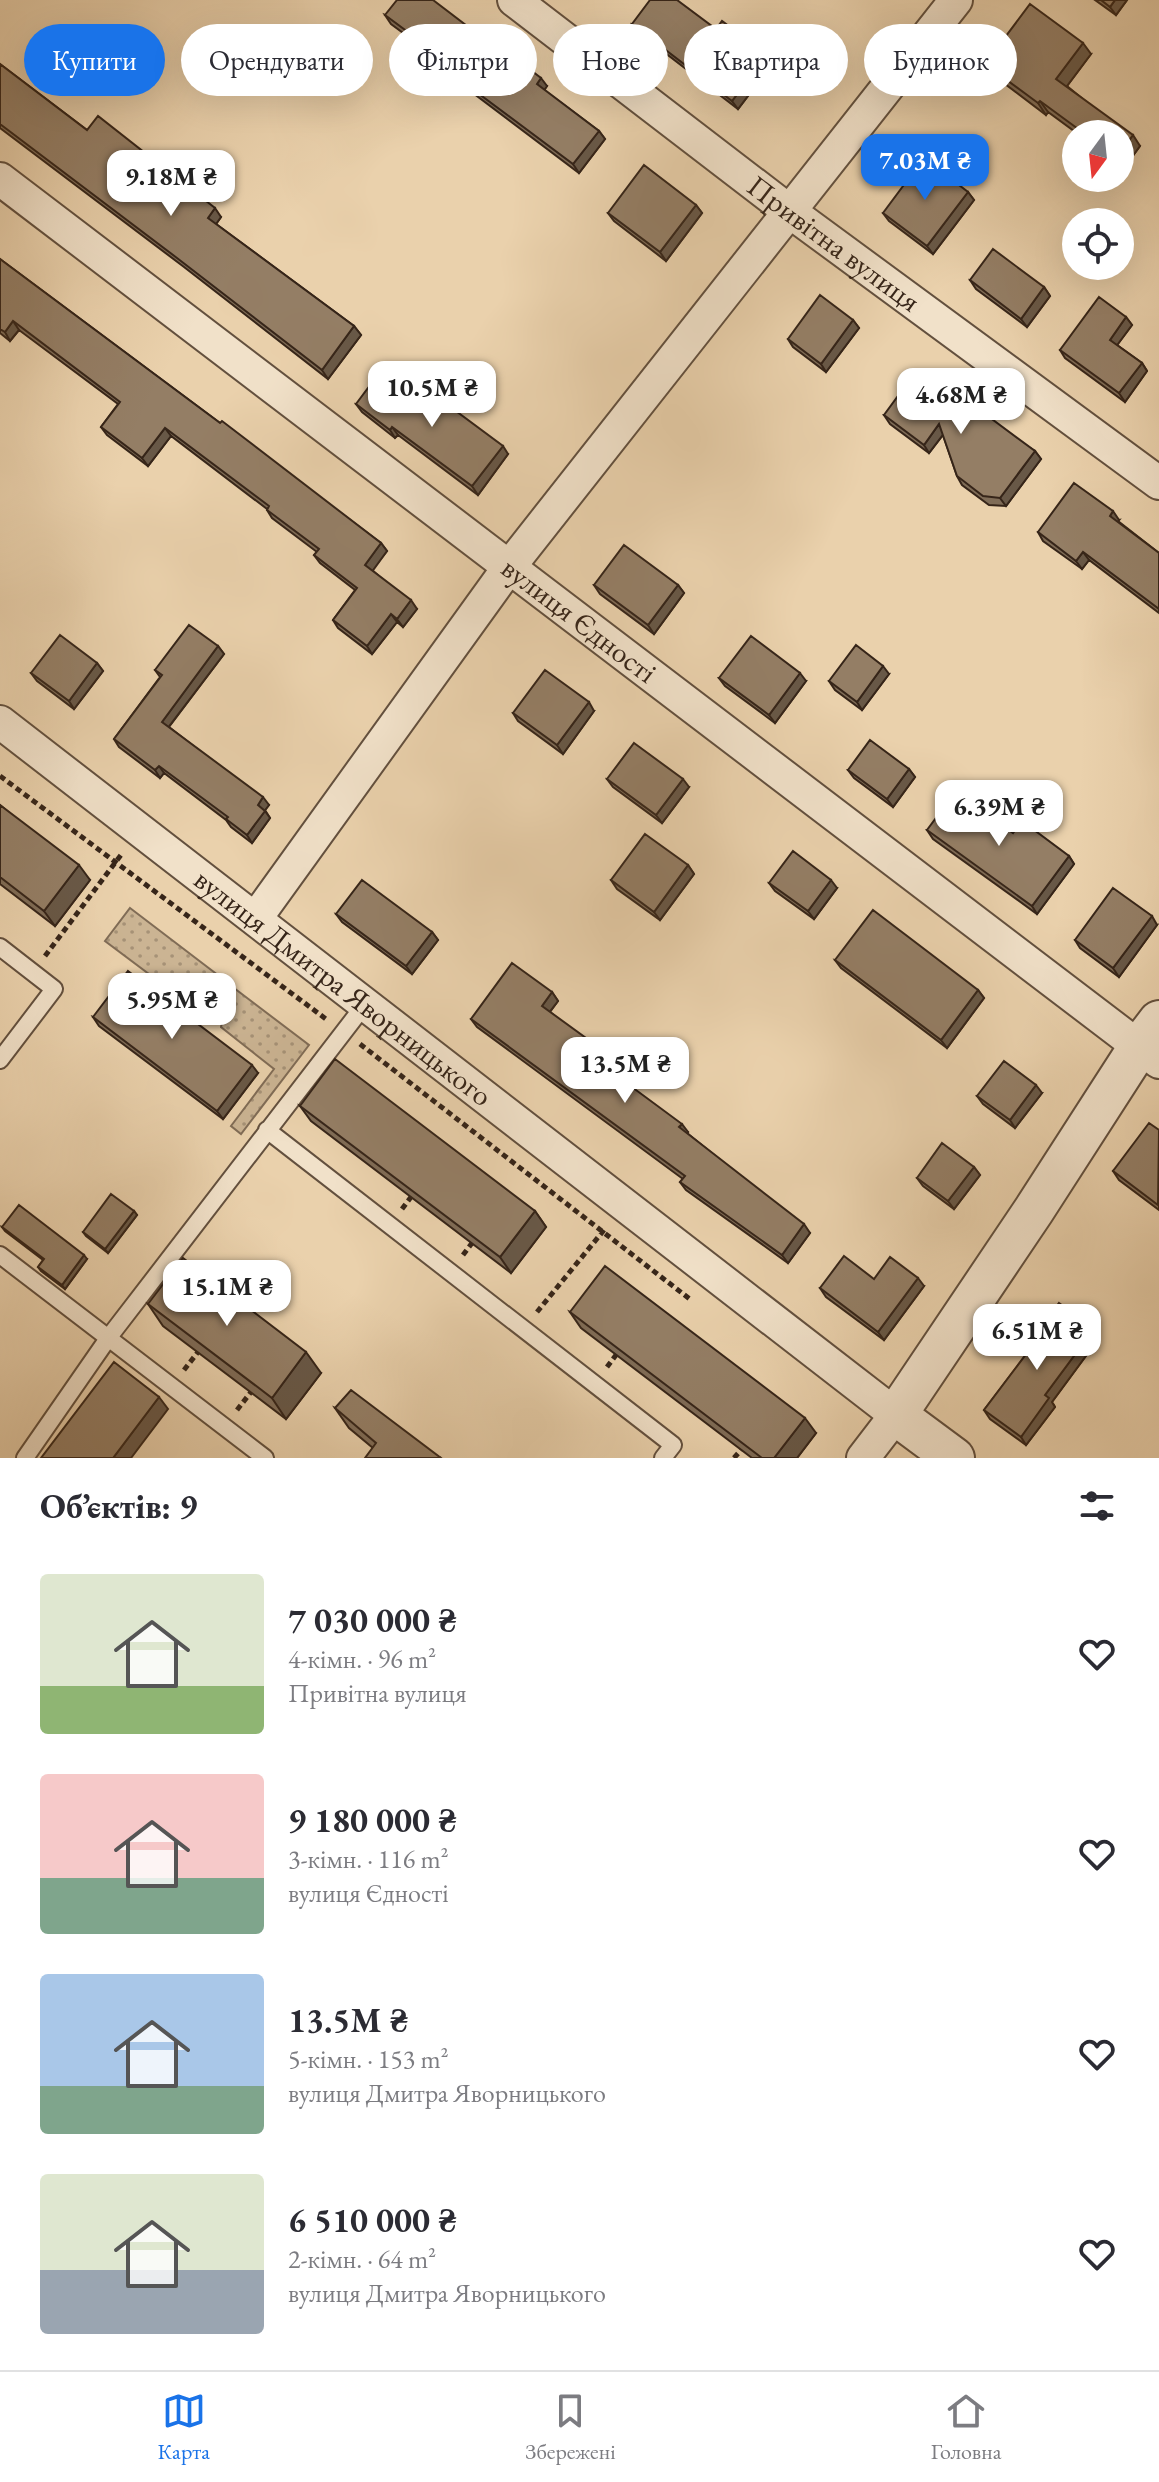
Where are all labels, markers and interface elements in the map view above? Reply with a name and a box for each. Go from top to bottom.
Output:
chip: Купити [24,24,165,96]
chip: Орендувати [181,24,373,96]
chip: Фільтри [389,24,537,96]
chip: Нове [553,24,668,96]
chip: Квартира [684,24,848,96]
chip: Будинок [864,24,1017,96]
north arrow [1062,120,1134,192]
map controls [1062,120,1134,280]
pin: 7.03M ₴ [851,134,999,202]
text: 7.03M ₴ [879,143,971,177]
pin: 9.18M ₴ [97,150,245,218]
text: 9.18M ₴ [125,159,217,193]
street label: Привітна вулиця [740,166,928,320]
button: locate [1062,208,1134,280]
pin: 10.5M ₴ [358,361,506,429]
pin: 4.68M ₴ [887,368,1035,436]
text: 10.5M ₴ [386,370,478,404]
text: 4.68M ₴ [915,377,1007,411]
street label: вулиця Єдності [494,548,665,691]
pin: 6.39M ₴ [925,780,1073,848]
text: 6.39M ₴ [953,789,1045,823]
street label: вулиця Дмитра Яворницького [187,859,501,1115]
pin: 5.95M ₴ [98,973,246,1041]
text: 5.95M ₴ [126,982,218,1016]
pin: 13.5M ₴ [551,1037,699,1105]
text: 13.5M ₴ [579,1046,671,1080]
pin: 15.1M ₴ [153,1260,301,1328]
text: 15.1M ₴ [181,1269,273,1303]
pin: 6.51M ₴ [963,1304,1111,1372]
text: 6.51M ₴ [991,1313,1083,1347]
text: Об’єктів: 9 [40,1484,197,1528]
icon: filters [1075,1484,1119,1528]
text: 7 030 000 ₴ [288,1598,457,1642]
icon: home [104,1606,200,1702]
icon: heart [1075,1632,1119,1676]
text: 4-кімн. · 96 m² [288,1642,436,1676]
text: Привітна вулиця [288,1676,467,1710]
text: 9 180 000 ₴ [288,1798,457,1842]
icon: home [104,1806,200,1902]
icon: heart [1075,1832,1119,1876]
text: 3-кімн. · 116 m² [288,1842,448,1876]
text: вулиця Єдності [288,1876,449,1910]
text: 13.5M ₴ [288,1998,408,2042]
icon: home [104,2006,200,2102]
icon: heart [1075,2032,1119,2076]
text: 5-кімн. · 153 m² [288,2042,448,2076]
text: вулиця Дмитра Яворницького [288,2076,606,2110]
text: 6 510 000 ₴ [288,2198,457,2242]
icon: home [104,2206,200,2302]
icon: heart [1075,2232,1119,2276]
text: 2-кімн. · 64 m² [288,2242,436,2276]
text: вулиця Дмитра Яворницького [288,2276,606,2310]
tab: Карта [158,2389,210,2466]
tab: Збережені [525,2389,616,2466]
tab: Головна [931,2389,1001,2466]

